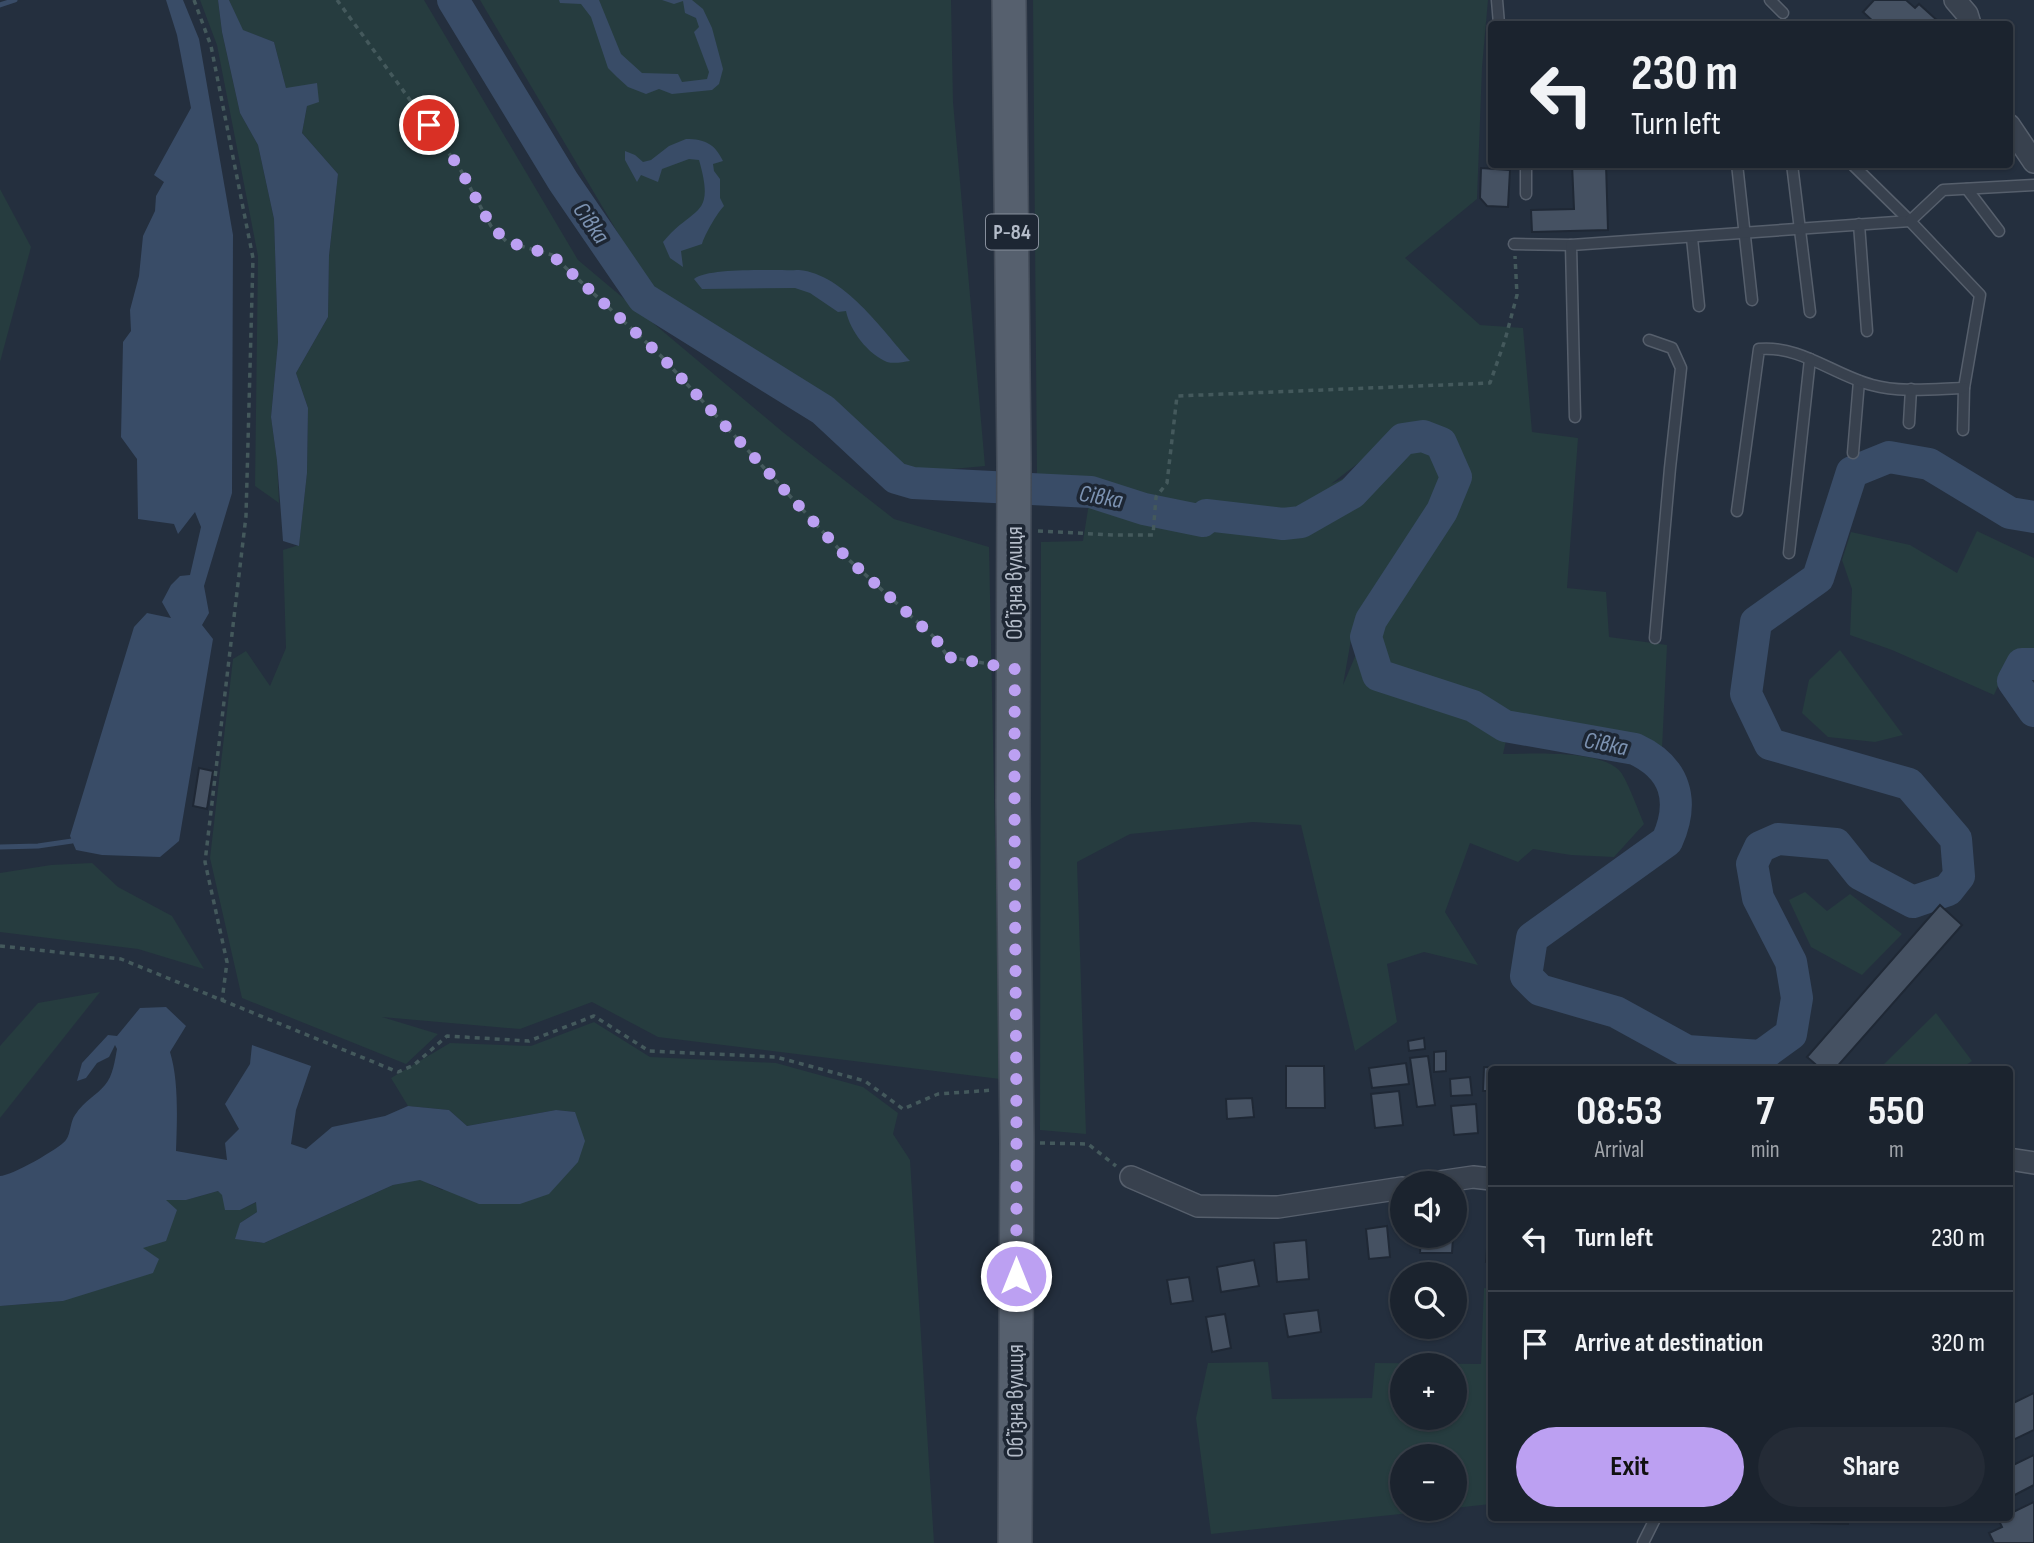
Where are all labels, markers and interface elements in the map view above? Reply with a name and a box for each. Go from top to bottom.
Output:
text: 230 m [1631,45,1738,104]
icon: left [1516,49,1607,140]
pin [399,95,459,155]
text: Turn left [1631,105,1721,144]
icon: arrive [410,106,448,144]
water label: Сівка [567,197,616,250]
road number: Р-84 [986,215,1038,250]
water label: Сівка [1077,479,1125,515]
street label: Обʼїзна вулиця [1001,526,1029,640]
water label: Сівка [1582,726,1631,762]
text: 08:53 [1576,1086,1663,1137]
text: 7 [1756,1086,1774,1137]
text: 550 [1868,1086,1925,1137]
text: Arrival [1595,1136,1644,1164]
text: min [1751,1136,1780,1164]
text: m [1889,1136,1904,1164]
map controls [1390,1171,1467,1521]
button: sound [1390,1171,1467,1248]
icon: left [1516,1220,1554,1258]
text: Turn left [1575,1223,1653,1254]
text: 230 m [1931,1223,1985,1254]
position arrow [979,1239,1053,1313]
button: search [1390,1262,1467,1339]
icon: arrive [1516,1325,1554,1363]
text: Arrive at destination [1575,1328,1763,1359]
text: 320 m [1931,1328,1985,1359]
street label: Обʼїзна вулиця [1002,1344,1030,1458]
button: + [1390,1353,1467,1430]
button: Exit [1516,1427,1744,1507]
button: Share [1758,1427,1985,1507]
button: − [1390,1444,1467,1521]

